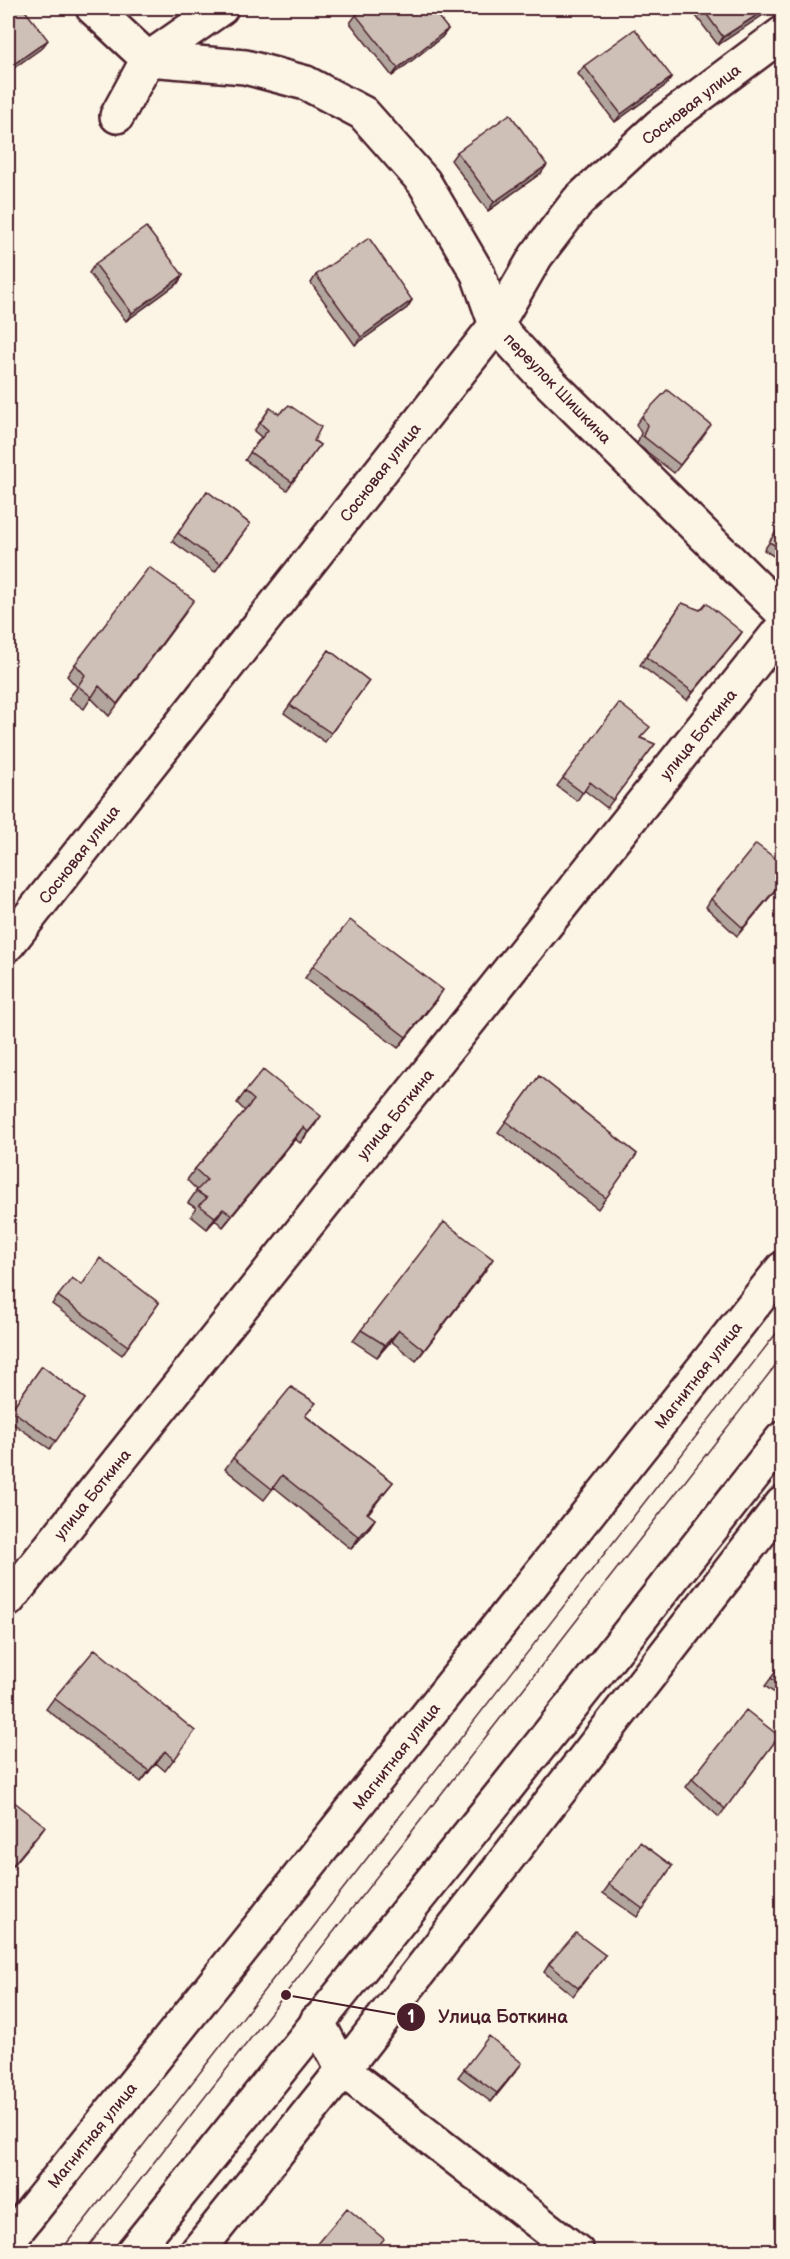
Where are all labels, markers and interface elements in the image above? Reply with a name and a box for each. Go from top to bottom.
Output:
street label: Сосновая улица [639,61,745,150]
street label: переулок Шишкина [499,330,615,449]
street label: Сосновая улица [337,419,426,526]
street label: улица Боткина [657,685,742,784]
street label: Сосновая улица [36,801,125,908]
street label: улица Боткина [354,1065,439,1164]
street label: Магнитная улица [652,1318,747,1433]
street label: улица Боткина [51,1445,136,1544]
street label: Магнитная улица [350,1699,445,1814]
callout: Улица Боткина [396,1999,580,2035]
text: 1 [407,2007,415,2028]
text: Улица Боткина [438,2007,568,2028]
street label: Магнитная улица [45,2079,142,2193]

